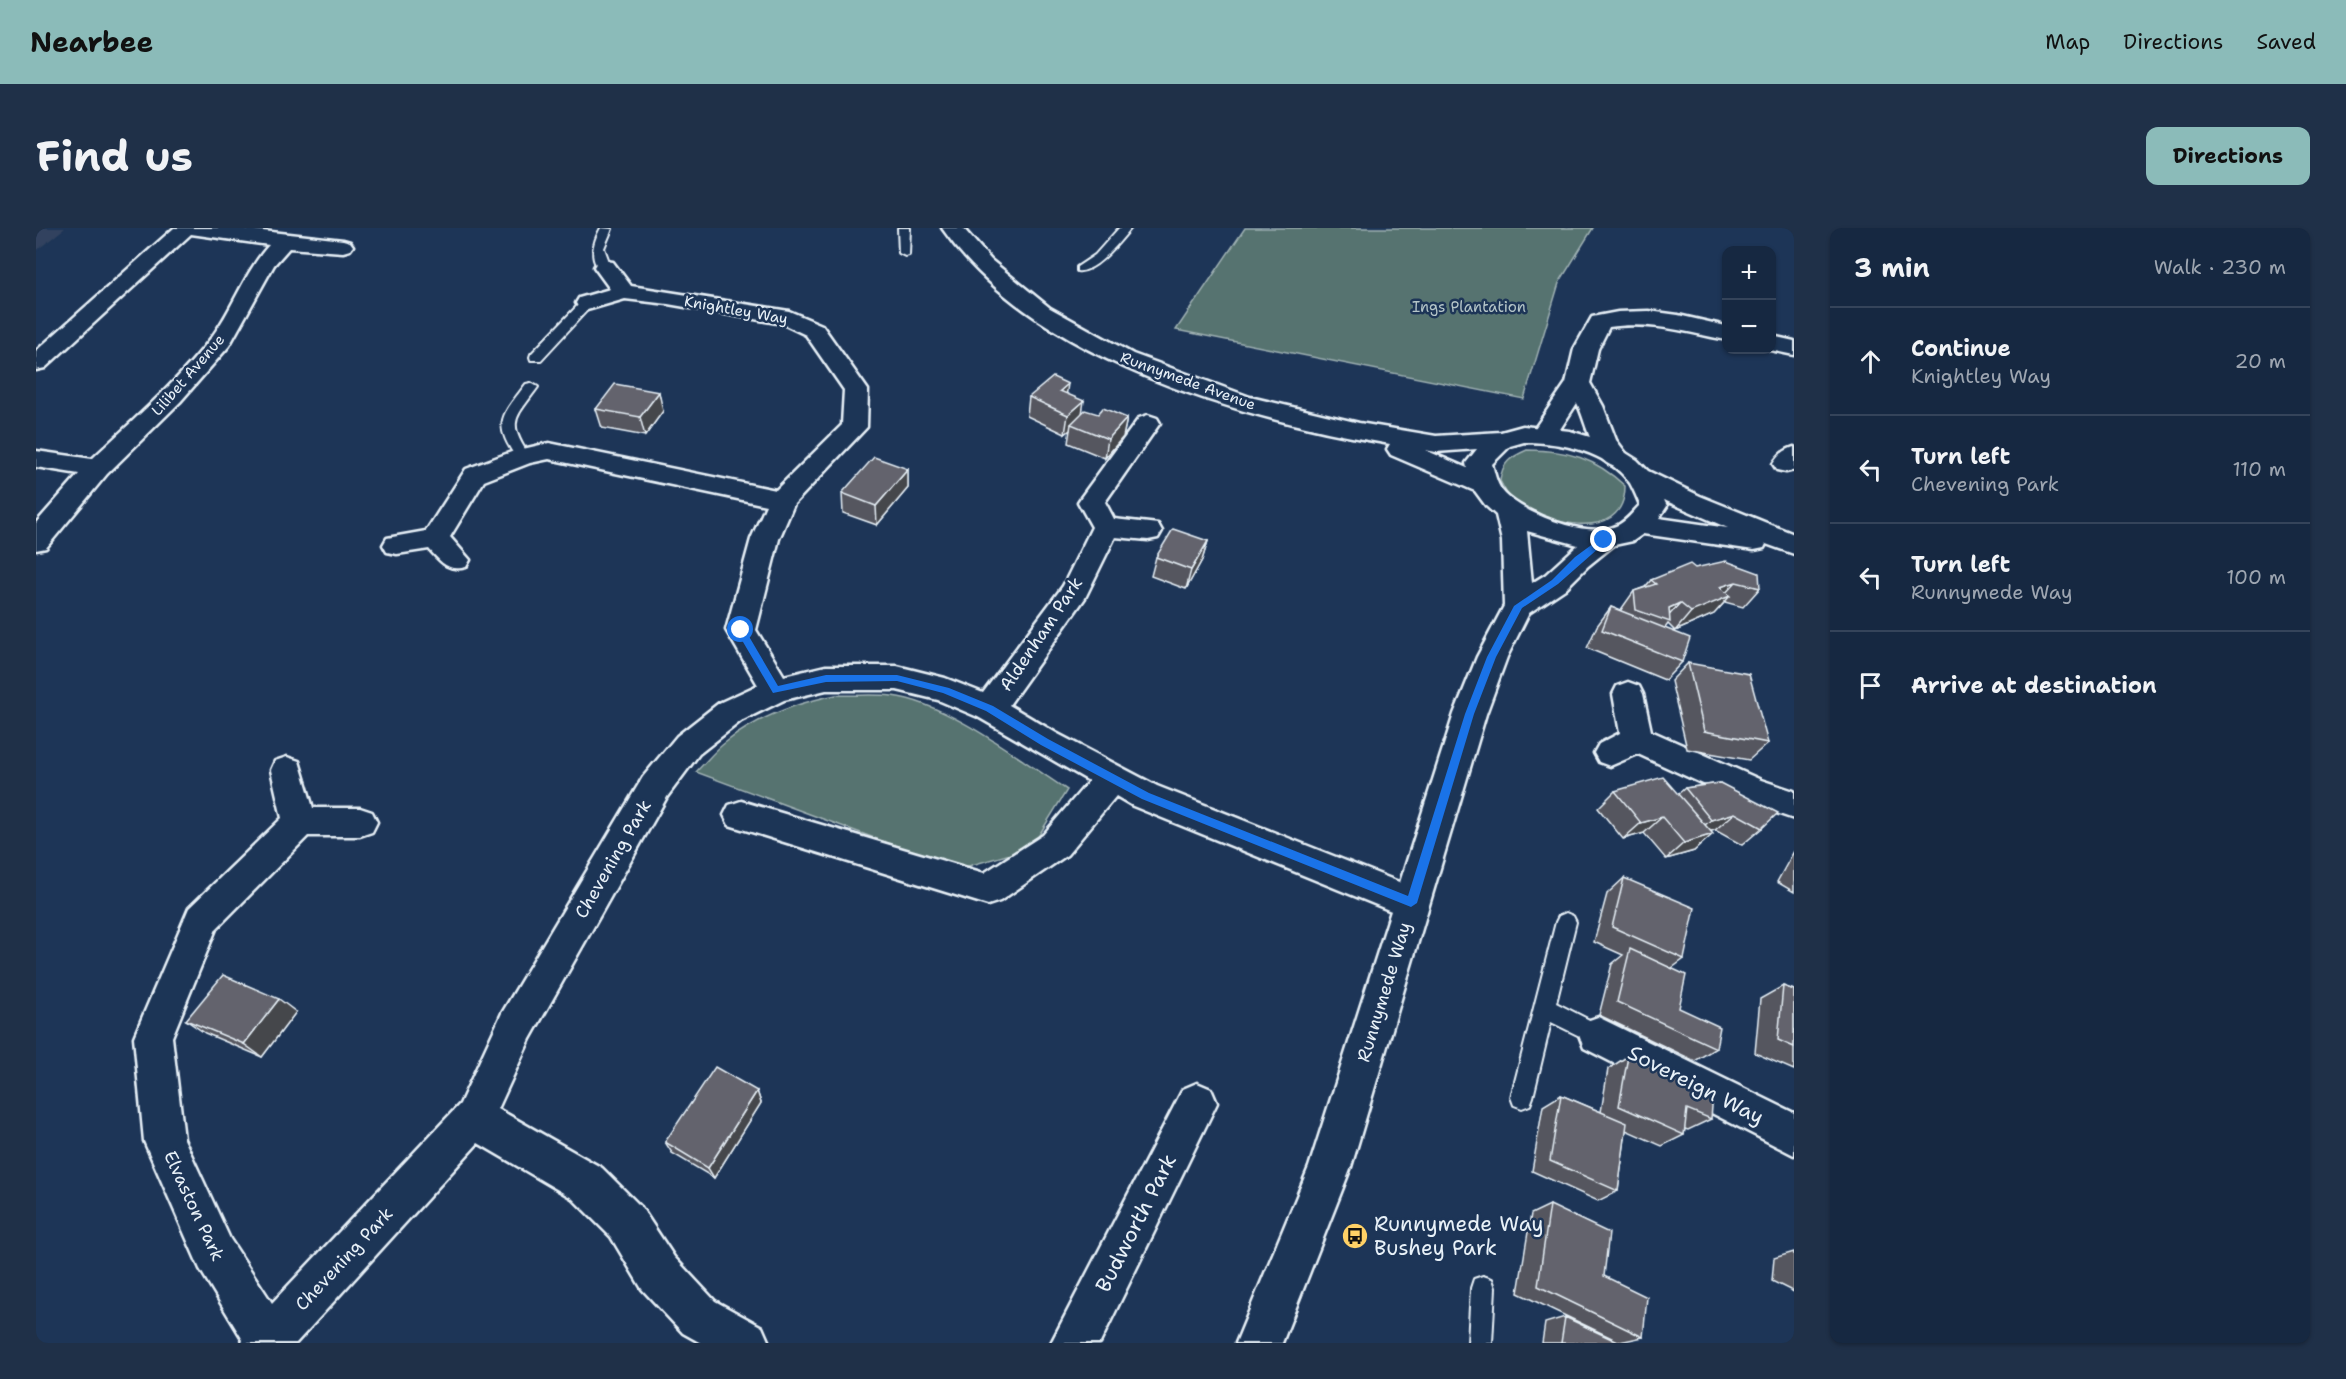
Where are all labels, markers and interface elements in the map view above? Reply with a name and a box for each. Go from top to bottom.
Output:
text: Nearbee [30,23,153,61]
text: Map [2045,28,2090,56]
text: Directions [2123,28,2223,56]
text: Saved [2256,28,2316,56]
button: Directions [2146,127,2310,185]
text: Find us [36,128,193,184]
map controls [1722,246,1776,354]
button: + [1722,246,1776,300]
text: 3 min [1854,250,1930,285]
text: Walk · 230 m [2154,254,2286,280]
street label: Knightley Way [683,291,789,329]
park label: Ings Plantation [1412,297,1526,317]
button: − [1722,300,1776,354]
street label: Lilibet Avenue [147,330,229,420]
text: Continue [1911,334,2011,363]
icon: ahead [1854,345,1887,378]
street label: Runnymede Avenue [1118,347,1258,415]
text: 20 m [2235,348,2286,374]
text: Knightley Way [1911,363,2051,389]
text: Turn left [1911,442,2010,471]
icon: left [1854,453,1887,486]
text: 110 m [2232,456,2286,482]
text: Chevening Park [1911,471,2059,497]
route end [1590,526,1616,552]
text: Turn left [1911,550,2010,579]
icon: left [1854,561,1887,594]
text: 100 m [2226,564,2286,590]
street label: Aldenham Park [994,572,1088,696]
text: Runnymede Way [1911,579,2072,605]
route start [727,616,753,642]
icon: arrive [1854,669,1887,702]
text: Arrive at destination [1911,671,2157,700]
street label: Chevening Park [569,795,657,923]
street label: Runnymede Way [1351,919,1417,1065]
street label: Sovereign Way [1623,1039,1769,1131]
street label: Elvaston Park [158,1147,230,1265]
street label: Budworth Park [1089,1149,1183,1297]
street label: Chevening Park [290,1202,398,1316]
place label: Runnymede Way Bushey Park [1374,1210,1543,1262]
bus stop icon: Runnymede Way Bushey Park [1340,1221,1370,1251]

